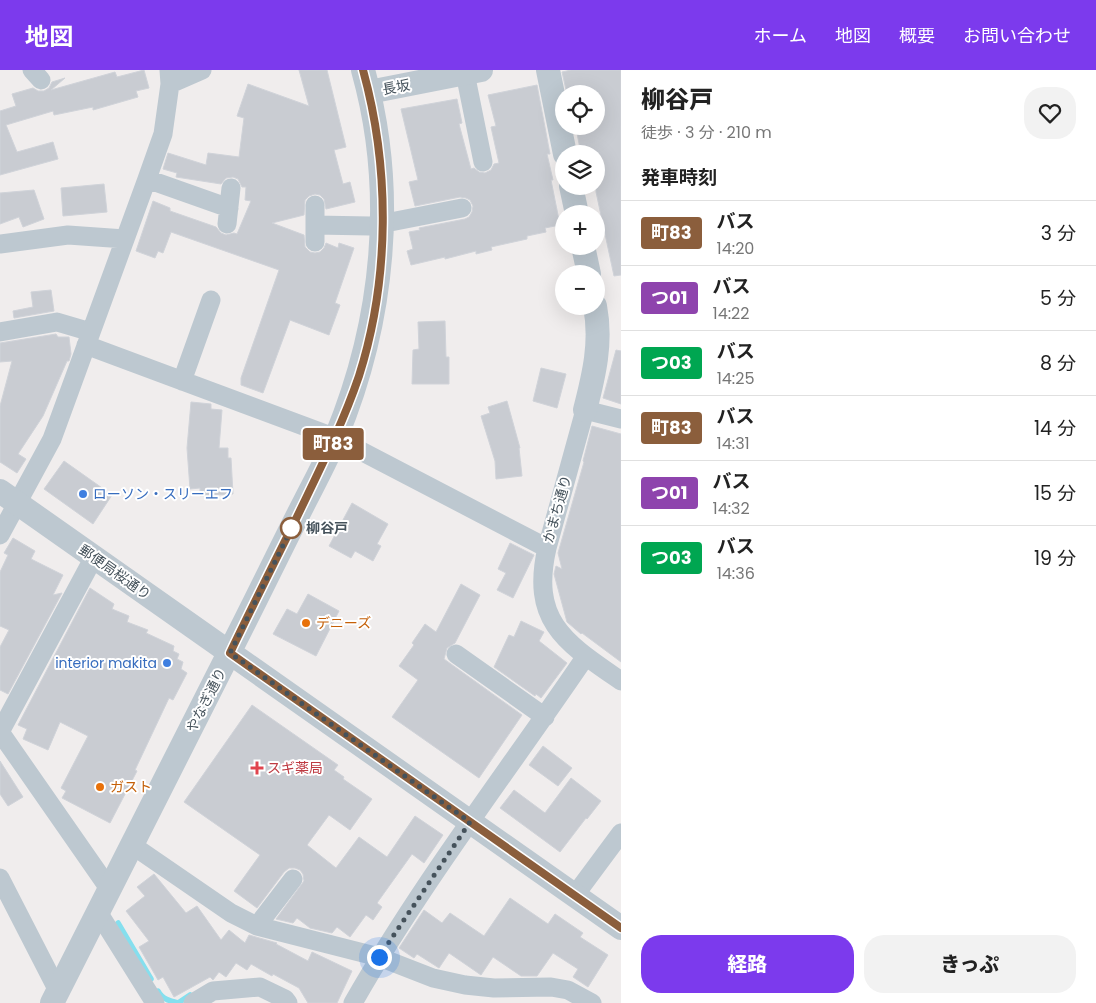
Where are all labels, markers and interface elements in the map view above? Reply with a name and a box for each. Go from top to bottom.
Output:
text: 地図 [25,20,73,53]
text: ホーム [754,23,807,48]
text: 地図 [835,23,871,48]
text: 概要 [899,23,935,48]
text: お問い合わせ [963,23,1071,48]
street label: 長坂 [380,75,412,99]
text: 柳谷戸 [641,83,713,116]
map controls [555,85,605,315]
button: locate [555,85,605,135]
button: heart [1024,87,1076,139]
text: 徒歩 · 3 分 · 210 m [641,121,772,144]
button: layers [555,145,605,195]
text: 発車時刻 [641,164,717,191]
button: + [555,205,605,255]
text: バス [717,208,755,235]
text: 町83 [651,220,692,245]
text: 3 分 [1041,220,1076,247]
text: 14:20 [717,237,754,260]
button: − [555,265,605,315]
text: バス [713,273,751,300]
text: つ01 [651,285,688,310]
text: 5 分 [1040,285,1076,312]
text: 14:22 [713,302,750,325]
text: バス [717,338,755,365]
text: つ03 [651,350,692,375]
text: 8 分 [1040,350,1076,377]
text: 14:25 [717,367,754,390]
text: バス [717,403,755,430]
text: 町83 [651,415,692,440]
text: 14 分 [1034,415,1076,442]
line badge: 町83 [304,428,362,460]
text: 町83 [313,431,353,456]
text: 14:31 [717,432,750,455]
text: バス [713,468,751,495]
street label: かまち通り [538,473,576,545]
text: つ01 [651,480,688,505]
text: 15 分 [1034,480,1076,507]
place label: ローソン・スリーエフ [93,484,233,504]
marker: ローソン・スリーエフ [77,488,89,500]
text: 14:32 [713,497,750,520]
marker: 柳谷戸 [280,517,302,539]
place label: 柳谷戸 [306,518,348,538]
text: バス [717,533,755,560]
street label: 郵便局桜通り [75,540,155,604]
text: つ03 [651,545,692,570]
text: 19 分 [1034,545,1076,572]
text: 14:36 [717,562,755,585]
place label: デニーズ [316,613,371,633]
marker: デニーズ [300,617,312,629]
place label: interior makita [55,653,157,673]
marker: interior makita [161,657,173,669]
street label: やなぎ通り [181,664,231,736]
place label: スギ薬局 [267,758,323,778]
marker: スギ薬局 [251,762,263,774]
place label: ガスト [110,777,152,797]
marker: ガスト [94,781,106,793]
button: 経路 [641,935,854,993]
button: きっぷ [864,935,1076,993]
your location [367,945,392,970]

